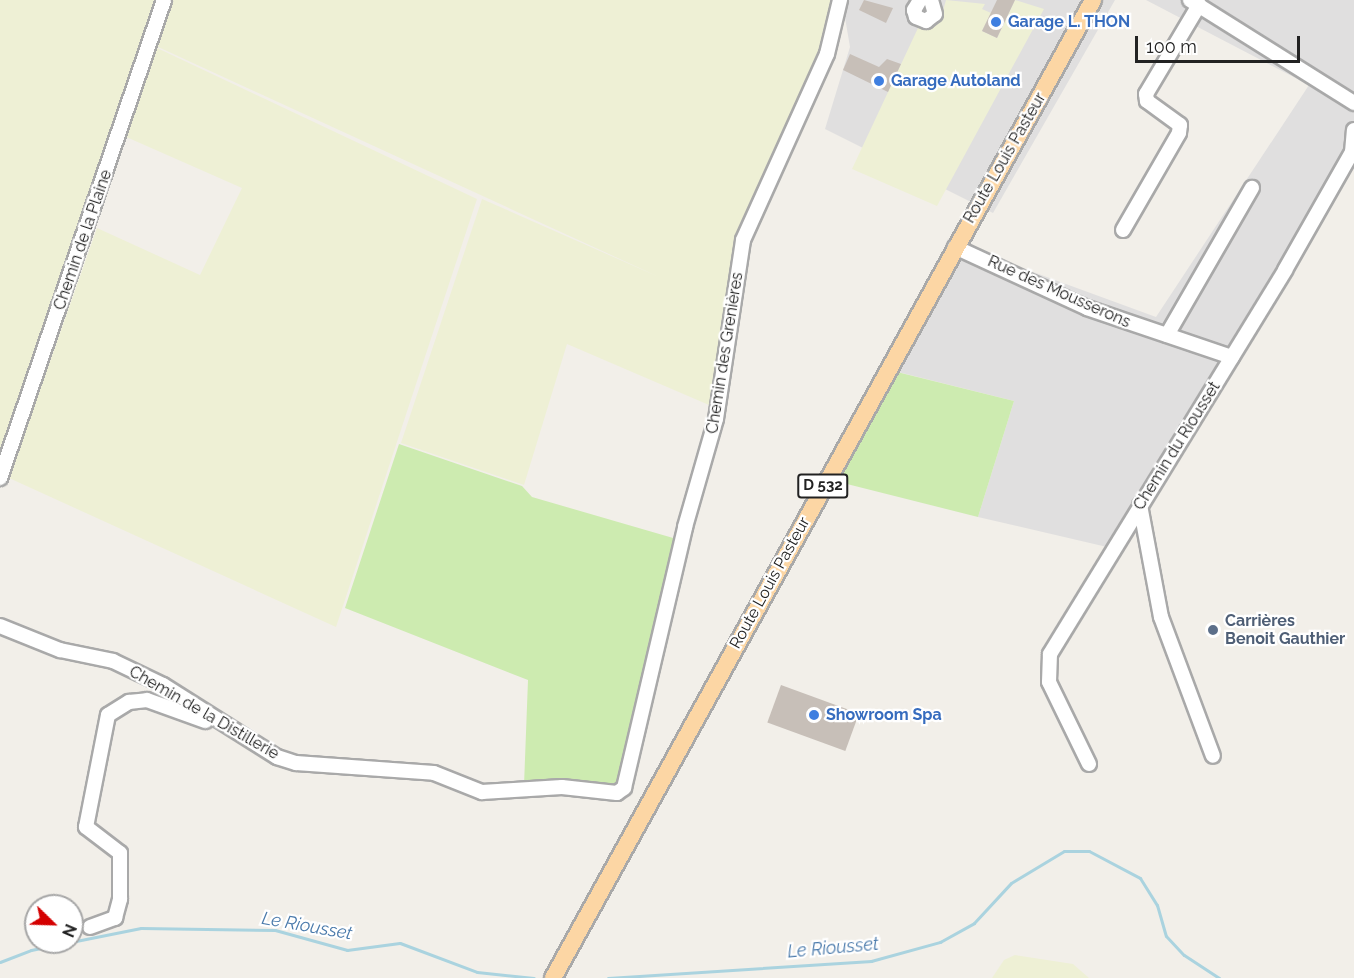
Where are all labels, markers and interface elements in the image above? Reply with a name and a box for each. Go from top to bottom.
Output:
place label: Garage L. THON [1008,12,1131,32]
marker: Garage L. THON [989,15,1003,29]
scale bar [1138,24,1303,62]
text: 100 m [1146,36,1197,57]
place label: Garage Autoland [891,71,1021,91]
marker: Garage Autoland [872,74,886,88]
street label: Route Louis Pasteur [960,89,1050,227]
street label: Chemin de la Plaine [50,167,116,313]
street label: Rue des Mousserons [985,252,1133,332]
street label: Chemin des Grenières [703,271,747,435]
street label: Chemin du Riousset [1130,378,1224,514]
road number: D 532 [796,474,850,498]
street label: Route Louis Pasteur [726,514,814,652]
place label: Carrières Benoit Gauthier [1225,611,1345,649]
marker: Carrières Benoit Gauthier [1206,623,1220,637]
street label: Chemin de la Distillerie [126,662,282,764]
place label: Showroom Spa [826,705,942,725]
marker: Showroom Spa [807,708,821,722]
north arrow [24,894,84,954]
water label: Le Riousset [260,907,354,945]
text: N [58,921,80,940]
water label: Le Riousset [786,933,880,963]

